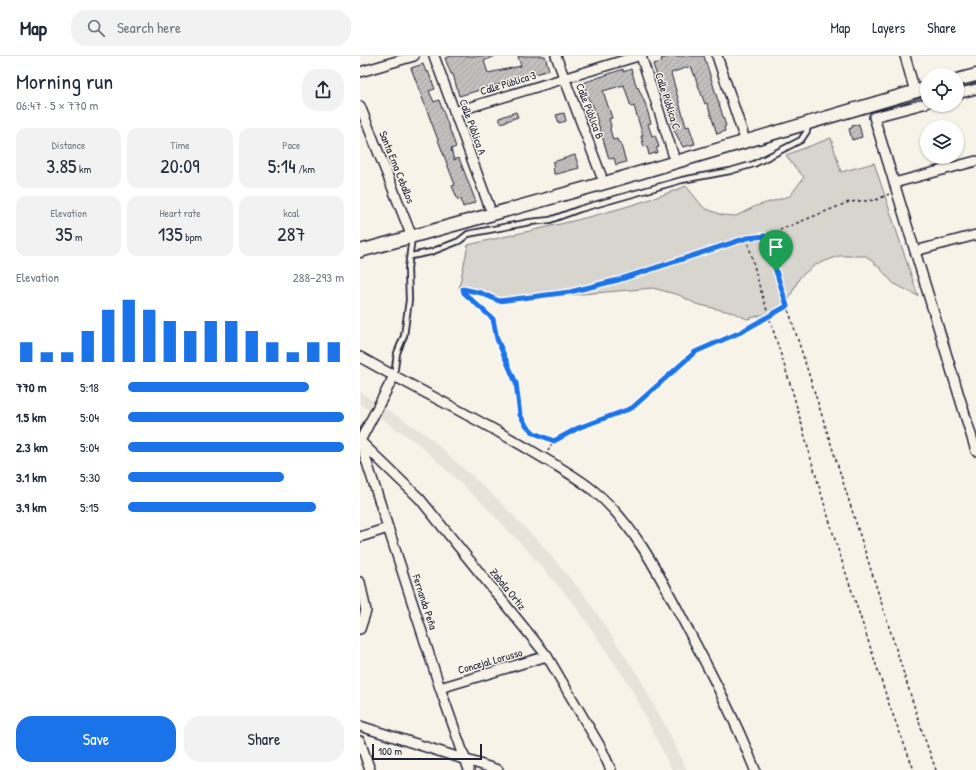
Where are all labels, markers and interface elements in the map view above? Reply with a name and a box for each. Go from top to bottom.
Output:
search box [71,10,351,46]
text: Map [20,15,47,41]
icon: search [85,17,107,39]
text: Search here [117,17,181,38]
text: Map [830,18,850,37]
text: Layers [872,18,905,37]
text: Share [927,18,956,37]
text: Morning run [16,66,113,96]
street label: Calle Pública 3 [478,68,538,98]
map controls [920,68,964,164]
button: locate [920,68,964,112]
button: share [302,69,344,111]
street label: Calle Pública C [652,71,684,131]
street label: Calle Pública B [573,81,607,141]
text: 06:47 · 5 × 770 m [16,96,98,114]
street label: Calle Pública A [456,97,490,157]
button: layers [920,120,964,164]
street label: Santa Ema Ceballos [376,129,418,205]
text: Distance [52,138,85,152]
text: Time [170,138,190,152]
text: Pace [282,138,300,152]
text: 3.85 [46,152,77,179]
text: 20:09 [160,152,200,179]
text: 5:14 [268,152,296,179]
text: km [77,162,91,176]
text: /km [296,162,315,176]
text: Elevation [50,206,87,220]
text: Heart rate [159,206,201,220]
text: kcal [283,206,299,220]
text: 35 [55,220,72,247]
text: 135 [158,220,183,247]
text: 287 [277,220,305,247]
text: m [72,230,82,244]
text: bpm [183,230,202,244]
pin [759,230,793,271]
icon: arrive [765,236,787,258]
text: Elevation [16,268,59,286]
text: 288–293 m [293,268,344,286]
text: 770 m [16,378,47,396]
text: 5:18 [80,378,99,396]
text: 1.5 km [16,408,46,426]
text: 5:04 [80,408,99,426]
text: 2.3 km [16,438,48,456]
text: 5:04 [80,438,99,456]
text: 3.1 km [16,468,47,486]
text: 5:30 [80,468,100,486]
text: 3.9 km [16,498,47,516]
text: 5:15 [80,498,99,516]
street label: Zabala Ortiz [487,565,529,613]
street label: Fernando Peña [409,572,441,632]
street label: Concejal Lorusso [456,645,524,677]
button: Save [16,716,176,762]
button: Share [184,716,344,762]
scale bar [372,742,482,761]
text: 100 m [378,744,402,758]

